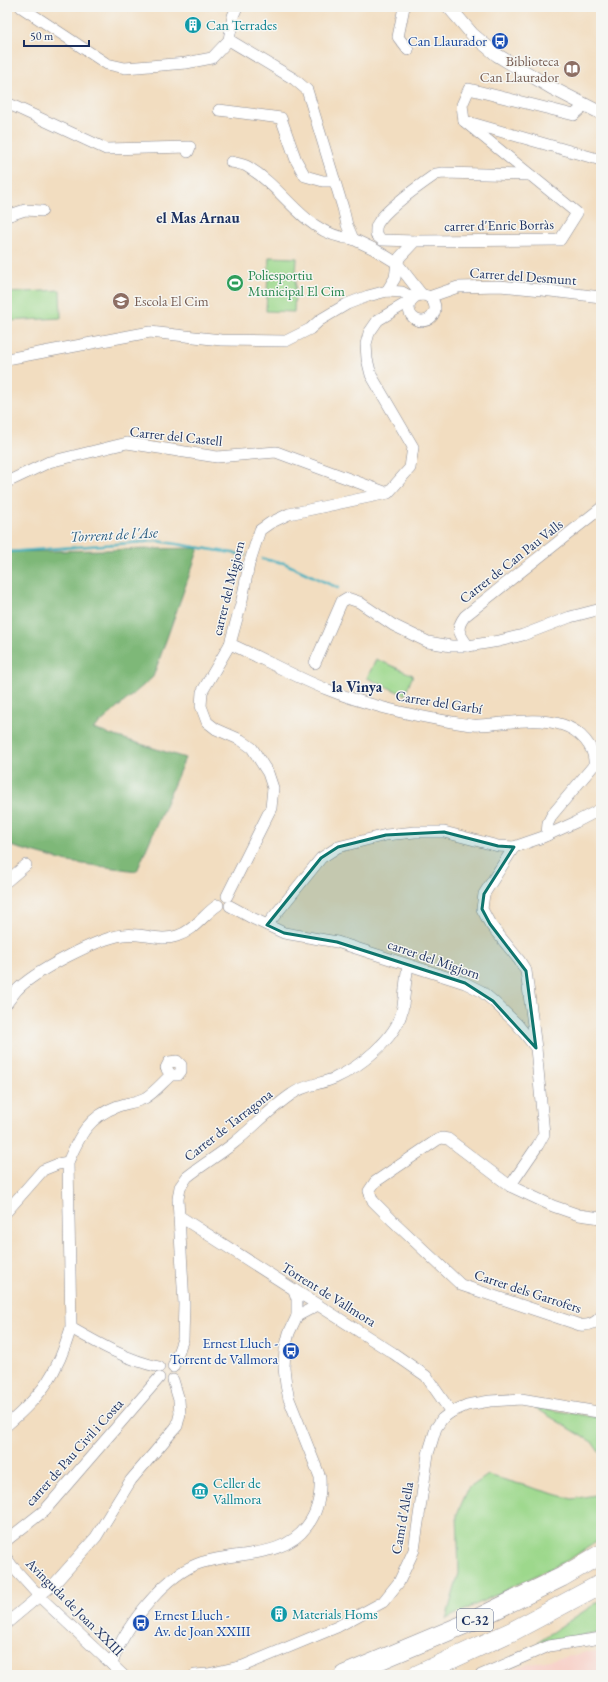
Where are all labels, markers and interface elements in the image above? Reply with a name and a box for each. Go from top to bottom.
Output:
building icon: Can Terrades [183,15,203,35]
place label: Can Terrades [206,16,278,34]
scale bar [24,22,89,48]
text: 50 m [30,28,54,44]
bus stop icon: Can Llaurador [490,31,510,51]
place label: Can Llaurador [408,32,487,50]
place label: Biblioteca Can Llaurador [480,52,559,86]
library icon: Biblioteca Can Llaurador [562,59,582,79]
district label: el Mas Arnau [156,208,240,227]
street label: carrer d'Enric Borràs [444,215,554,235]
street label: Carrer del Desmunt [469,263,578,289]
place label: Poliesportiu Municipal El Cim [248,266,345,300]
sports icon: Poliesportiu Municipal El Cim [225,273,245,293]
school or university icon: Escola El Cim [111,291,131,311]
place label: Escola El Cim [134,292,209,310]
street label: Carrer del Castell [129,422,224,450]
street label: Carrer de Can Pau Valls [456,515,567,607]
water label: Torrent de l'Ase [70,522,159,546]
street label: carrer del Migjorn [208,538,249,637]
district label: la Vinya [332,677,383,696]
street label: Carrer del Garbí [394,686,484,718]
street label: carrer del Migjorn [385,935,483,983]
street label: Carrer de Tarragona [180,1085,276,1165]
street label: Torrent de Vallmora [278,1258,380,1330]
street label: Carrer dels Garrofers [472,1265,584,1317]
place label: Ernest Lluch - Torrent de Vallmora [170,1334,278,1368]
bus stop icon: Ernest Lluch - Torrent de Vallmora [281,1341,301,1361]
street label: carrer de Pau Civil i Costa [21,1394,127,1509]
place label: Celler de Vallmora [213,1474,262,1508]
street label: Camí d'Alella [387,1480,417,1556]
museum icon: Celler de Vallmora [190,1481,210,1501]
street label: Avinguda de Joan XXIII [22,1554,128,1660]
building icon: Materials Homs [269,1604,289,1624]
place label: Materials Homs [292,1605,378,1623]
place label: Ernest Lluch - Av. de Joan XXIII [153,1606,251,1640]
road number: C-32 [457,1609,493,1631]
bus stop icon: Ernest Lluch - Av. de Joan XXIII [131,1613,151,1633]

